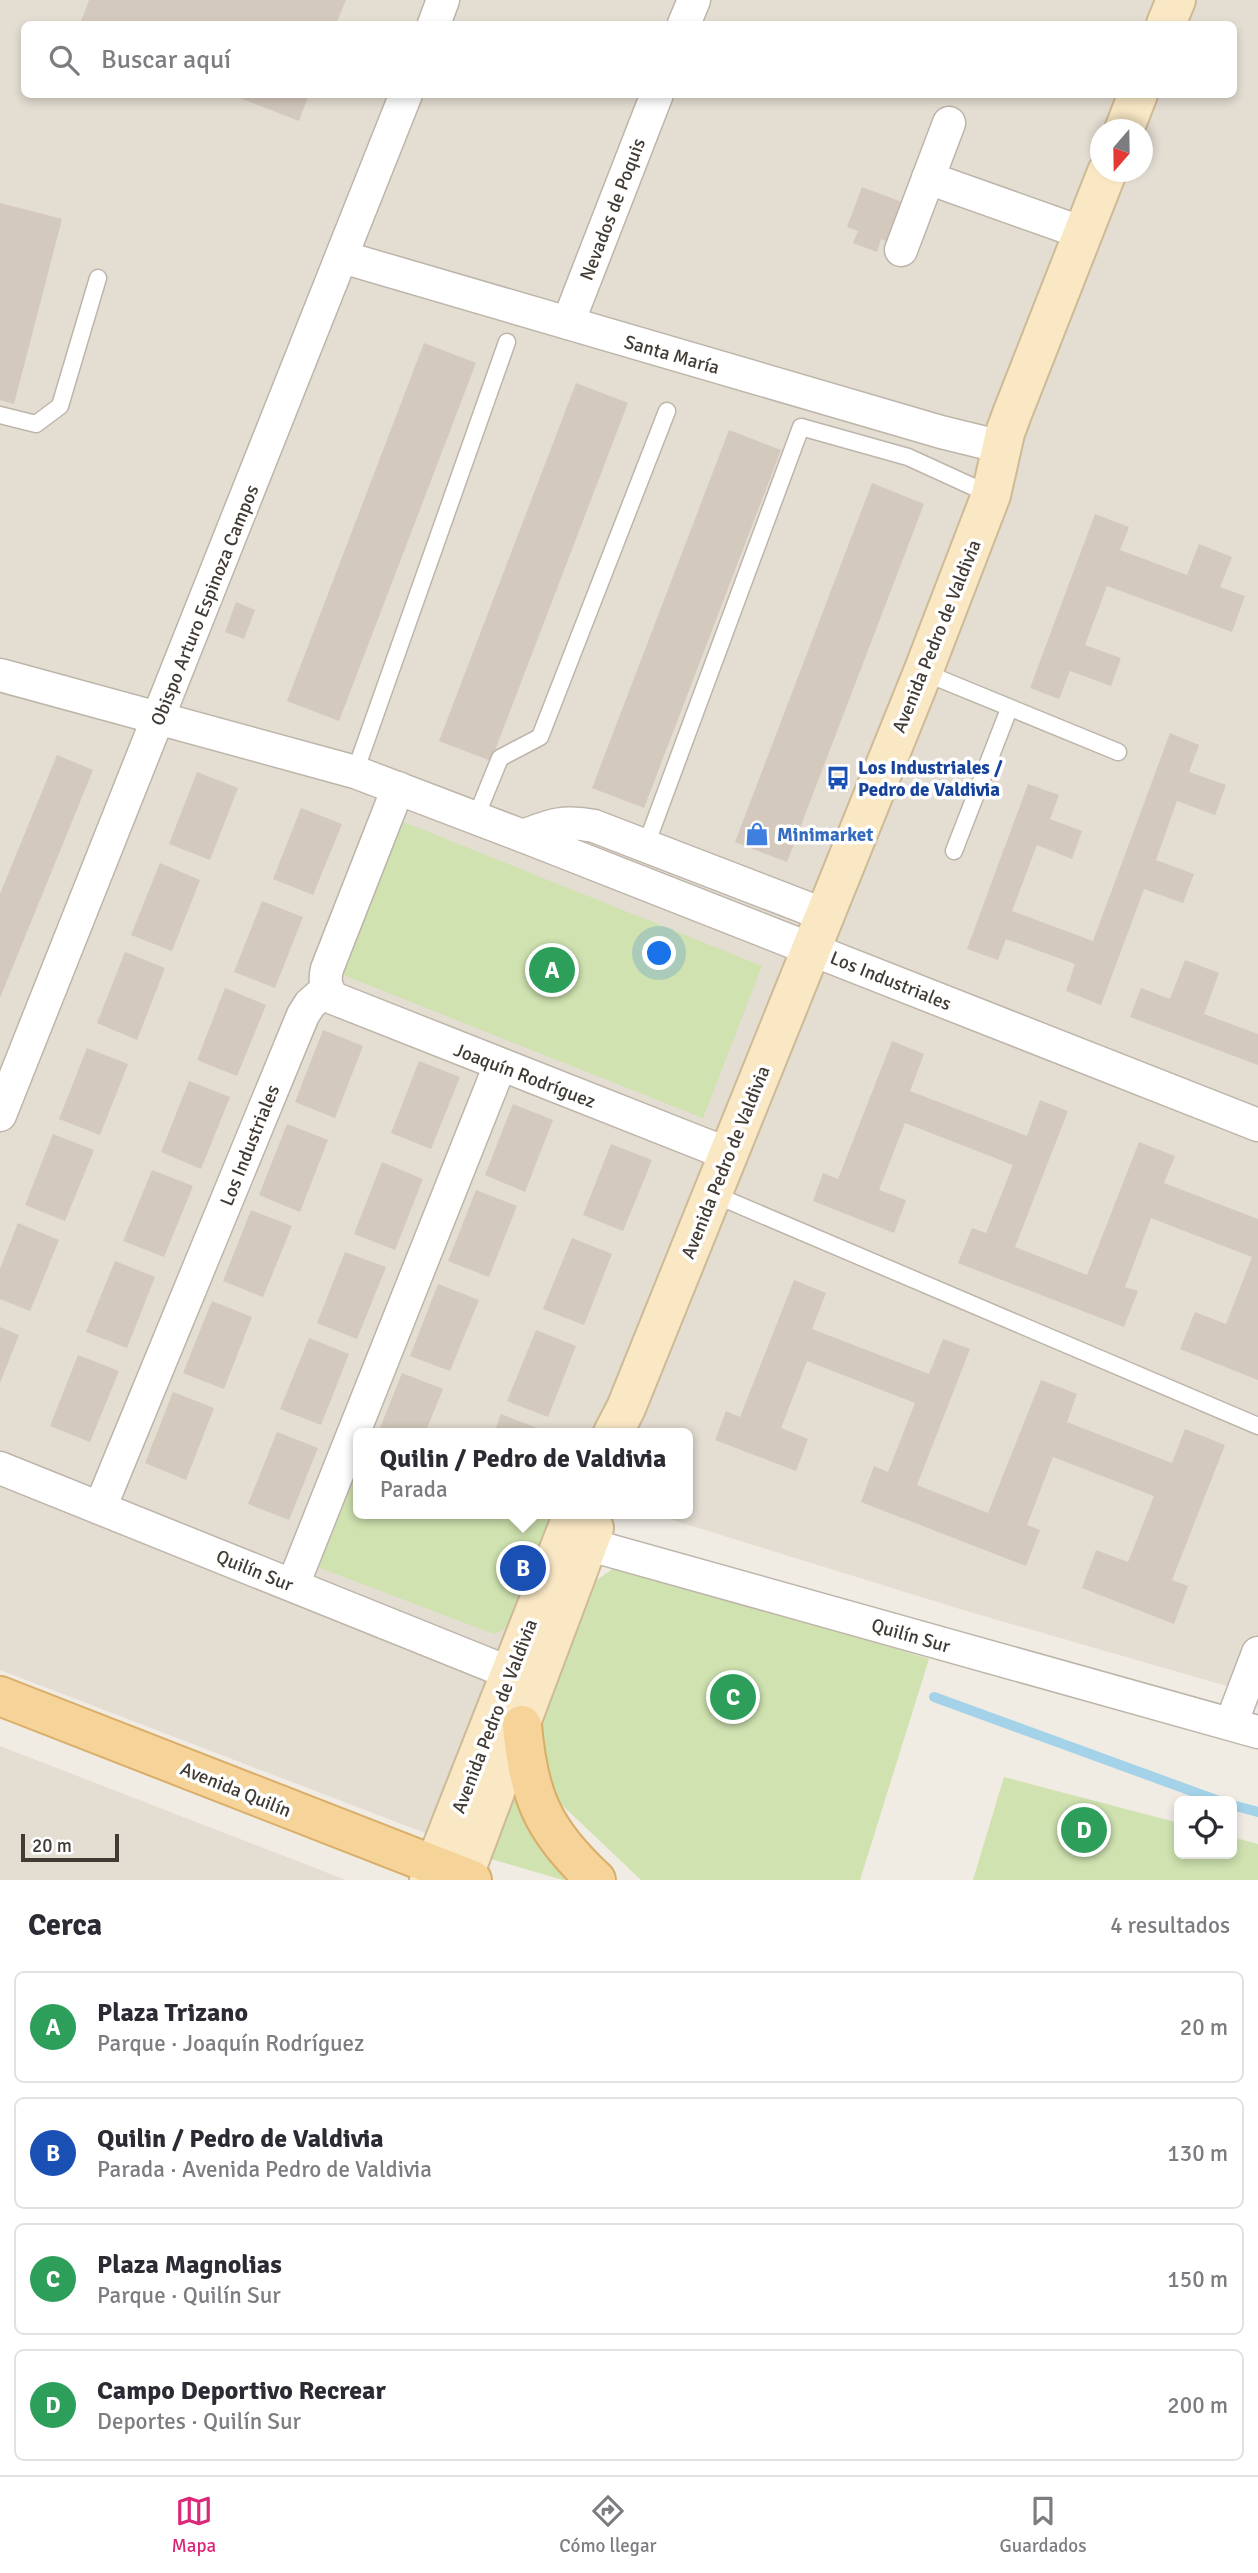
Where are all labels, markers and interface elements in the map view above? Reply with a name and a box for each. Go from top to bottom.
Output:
search box [21,21,1237,98]
icon: search [45,41,83,79]
text: Buscar aquí [101,44,231,76]
north arrow [1090,119,1153,182]
street label: Nevados de Poquis [575,135,651,284]
street label: Santa María [621,330,722,380]
street label: Obispo Arturo Espinoza Campos [146,481,264,729]
street label: Avenida Pedro de Valdivia [887,536,987,737]
place label: Los Industriales / Pedro de Valdivia [858,756,1003,802]
bus stop icon: Los Industriales / Pedro de Valdivia [824,764,852,792]
shop icon: Minimarket [743,820,771,848]
place label: Minimarket [777,823,873,847]
your location [642,936,676,970]
pin: A [529,944,575,996]
street label: Los Industriales [827,946,955,1016]
street label: Joaquín Rodríguez [450,1038,599,1114]
street label: Avenida Pedro de Valdivia [676,1062,776,1263]
street label: Los Industriales [215,1081,285,1209]
popup [353,1428,693,1519]
text: Quilin / Pedro de Valdivia [380,1443,666,1475]
text: Parada [380,1475,448,1504]
pin: B [500,1542,546,1594]
street label: Quilín Sur [213,1545,297,1597]
street label: Quilín Sur [868,1613,953,1659]
street label: Avenida Pedro de Valdivia [447,1616,543,1817]
pin: C [710,1671,756,1723]
street label: Avenida Quilín [177,1757,295,1823]
map controls [1174,1796,1237,1859]
button: locate [1174,1796,1237,1859]
pin: D [1061,1804,1107,1856]
scale bar [21,1831,119,1863]
text: 20 m [32,1834,72,1858]
text: Cerca [28,1907,102,1944]
text: 4 resultados [1110,1911,1230,1940]
text: Plaza Trizano [97,1997,248,2029]
text: A [46,2013,60,2042]
text: 20 m [1180,2013,1228,2042]
text: Parque · Joaquín Rodríguez [97,2029,364,2058]
text: Quilin / Pedro de Valdivia [97,2123,384,2155]
text: B [46,2139,60,2168]
text: 130 m [1167,2139,1228,2168]
text: Parada · Avenida Pedro de Valdivia [97,2155,432,2184]
text: Plaza Magnolias [97,2249,282,2281]
text: C [46,2265,60,2294]
text: 150 m [1167,2265,1228,2294]
text: Parque · Quilín Sur [97,2281,281,2310]
text: Campo Deportivo Recrear [97,2375,386,2407]
text: D [45,2391,61,2420]
text: 200 m [1167,2391,1228,2420]
text: Deportes · Quilín Sur [97,2407,301,2436]
tab: Mapa [172,2492,216,2558]
tab: Cómo llegar [559,2492,657,2558]
tab: Guardados [1000,2492,1086,2558]

